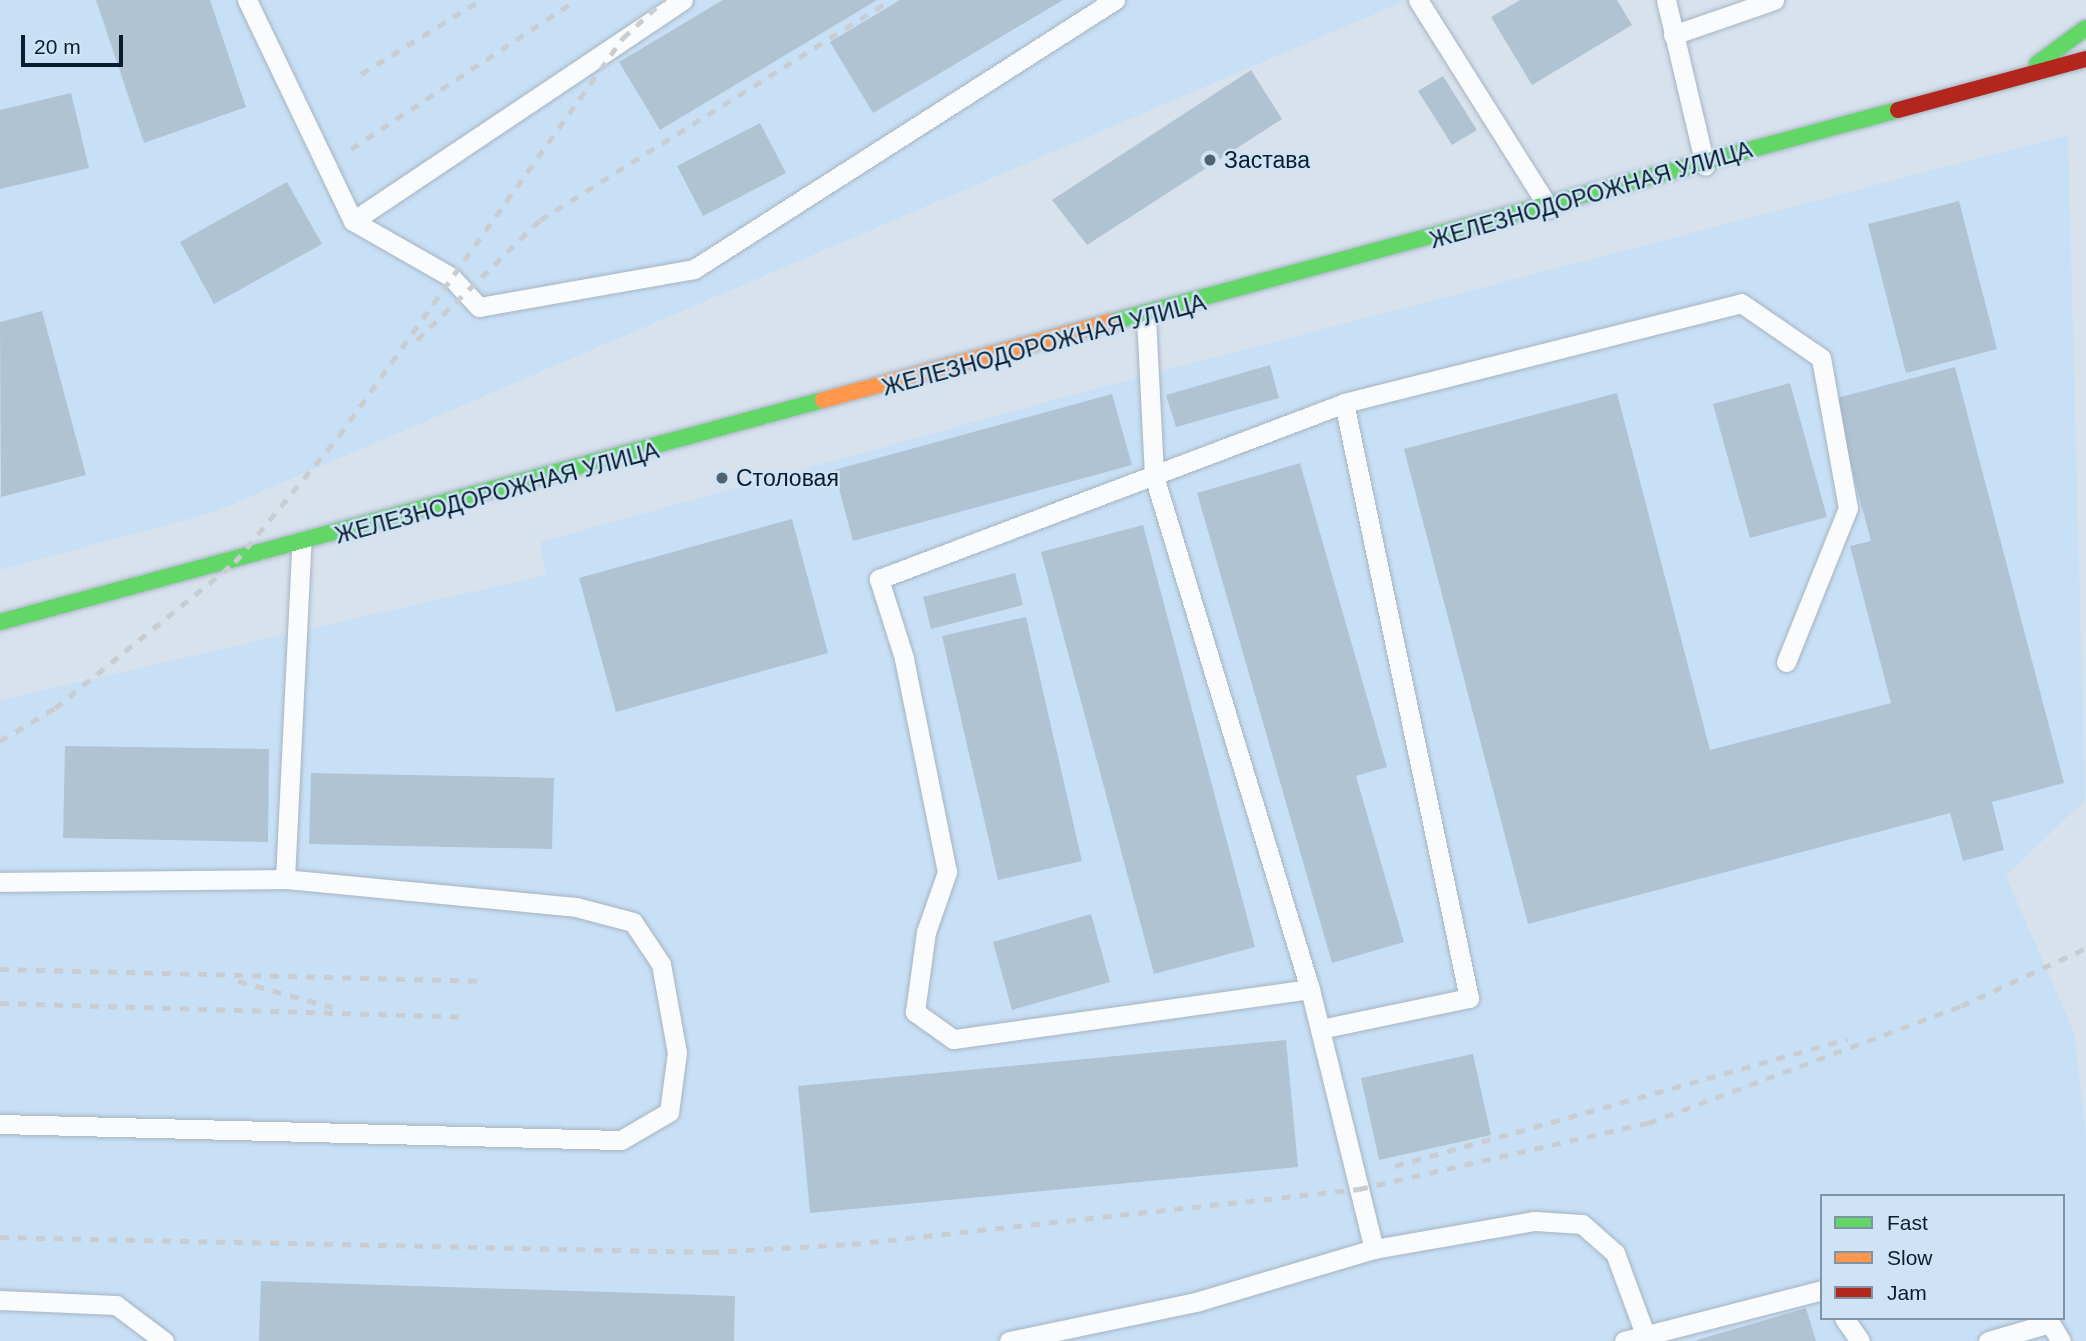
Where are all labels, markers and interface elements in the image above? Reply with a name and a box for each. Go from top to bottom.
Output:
scale bar [24,21,126,65]
text: 20 m [34,35,81,58]
street label: ЖЕЛЕЗНОДОРОЖНАЯ УЛИЦА [1427,136,1755,254]
place label: Застава [1224,146,1310,174]
marker: Застава [1202,152,1218,168]
street label: ЖЕЛЕЗНОДОРОЖНАЯ УЛИЦА [879,288,1209,402]
street label: ЖЕЛЕЗНОДОРОЖНАЯ УЛИЦА [332,436,662,550]
place label: Столовая [736,464,839,492]
marker: Столовая [714,470,730,486]
legend [1820,1194,2065,1320]
text: Fast [1887,1211,1928,1234]
text: Slow [1887,1246,1933,1269]
text: Jam [1887,1281,1927,1304]

